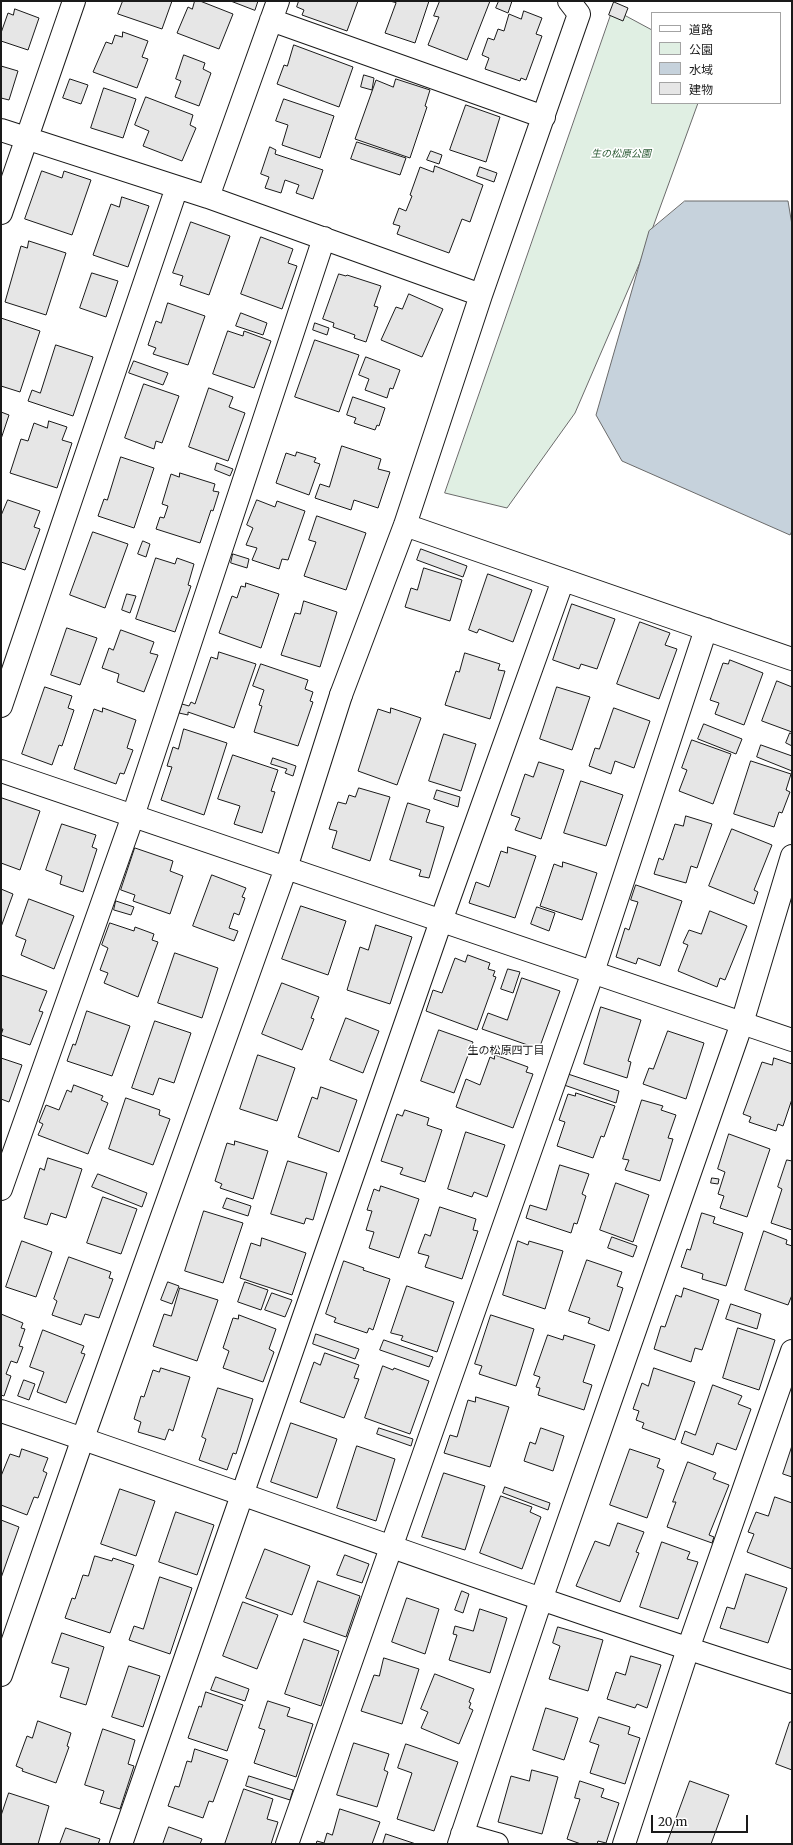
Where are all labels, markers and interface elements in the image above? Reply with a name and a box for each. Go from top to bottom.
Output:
legend [651,12,781,104]
text: 道路 [689,22,713,37]
text: 公園 [689,42,713,57]
text: 水域 [689,62,713,77]
text: 建物 [689,82,713,97]
park label: 生の松原公園 [591,148,651,160]
district label: 生の松原四丁目 [468,1044,544,1058]
scale bar [653,1807,750,1833]
text: 20 m [658,1814,687,1829]

